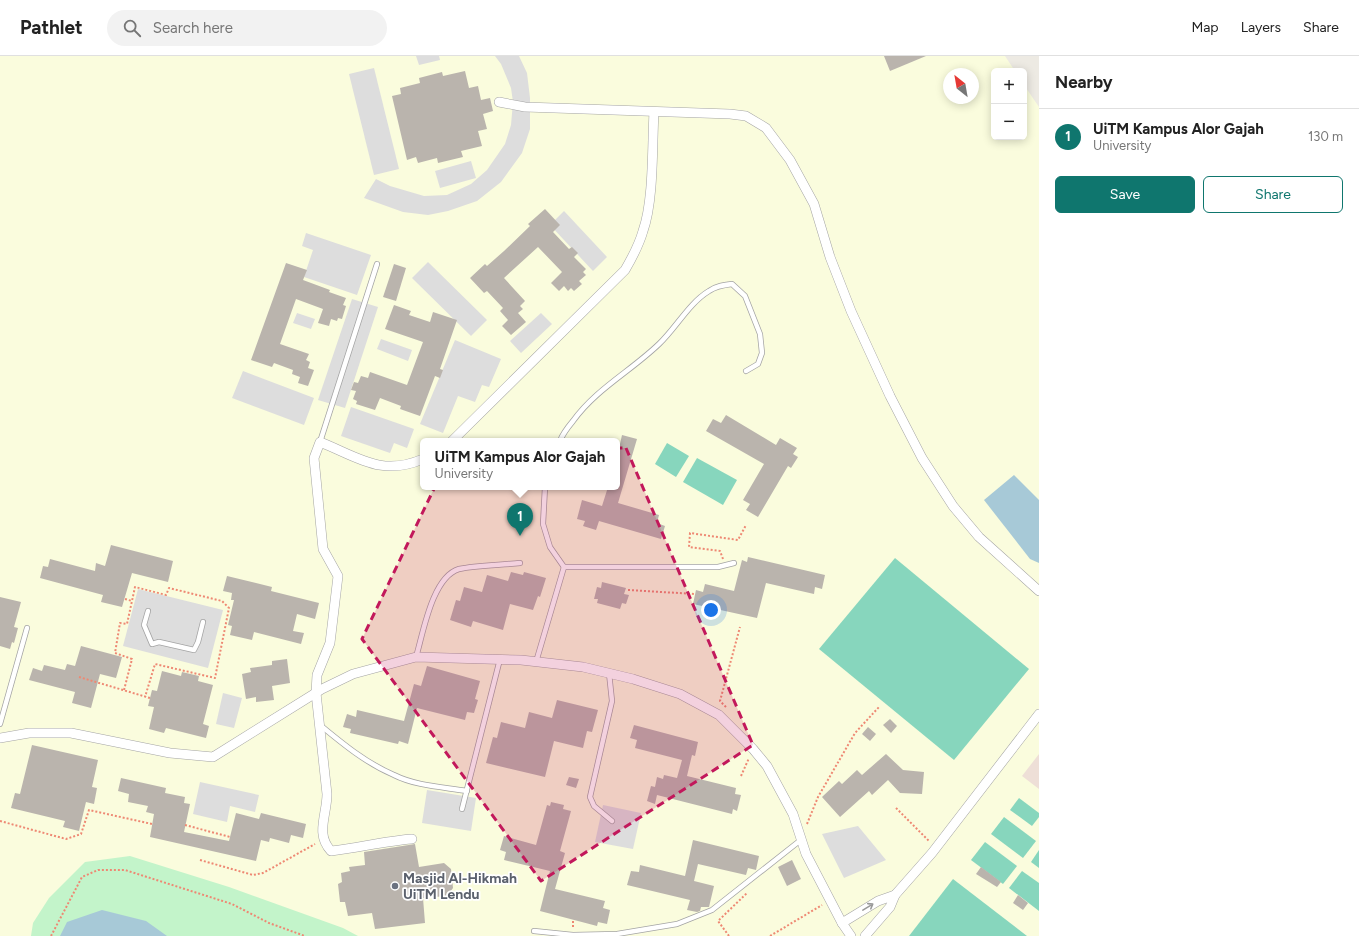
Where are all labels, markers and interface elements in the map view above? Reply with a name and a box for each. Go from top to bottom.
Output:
search box [107,10,387,46]
text: Pathlet [20,16,83,39]
icon: search [121,17,143,39]
text: Search here [153,19,233,37]
text: Map [1191,19,1219,36]
text: Layers [1241,19,1281,36]
text: Share [1303,19,1339,36]
north arrow [943,68,979,104]
map controls [991,68,1027,140]
button: + [991,68,1027,104]
text: Nearby [1055,72,1113,92]
button: − [991,104,1027,140]
text: UiTM Kampus Alor Gajah [1093,120,1264,138]
text: 1 [1065,129,1071,144]
text: 130 m [1308,129,1343,144]
text: University [1093,138,1151,153]
button: Save [1055,176,1195,213]
button: Share [1203,176,1343,213]
popup [420,438,620,490]
text: UiTM Kampus Alor Gajah [435,448,605,466]
text: University [435,466,493,481]
pin: 1 [507,503,533,536]
your location [701,600,721,620]
place label: Masjid Al-Hikmah UiTM Lendu [403,870,517,903]
marker: Masjid Al-Hikmah UiTM Lendu [390,881,400,891]
one-way arrow [862,903,874,911]

